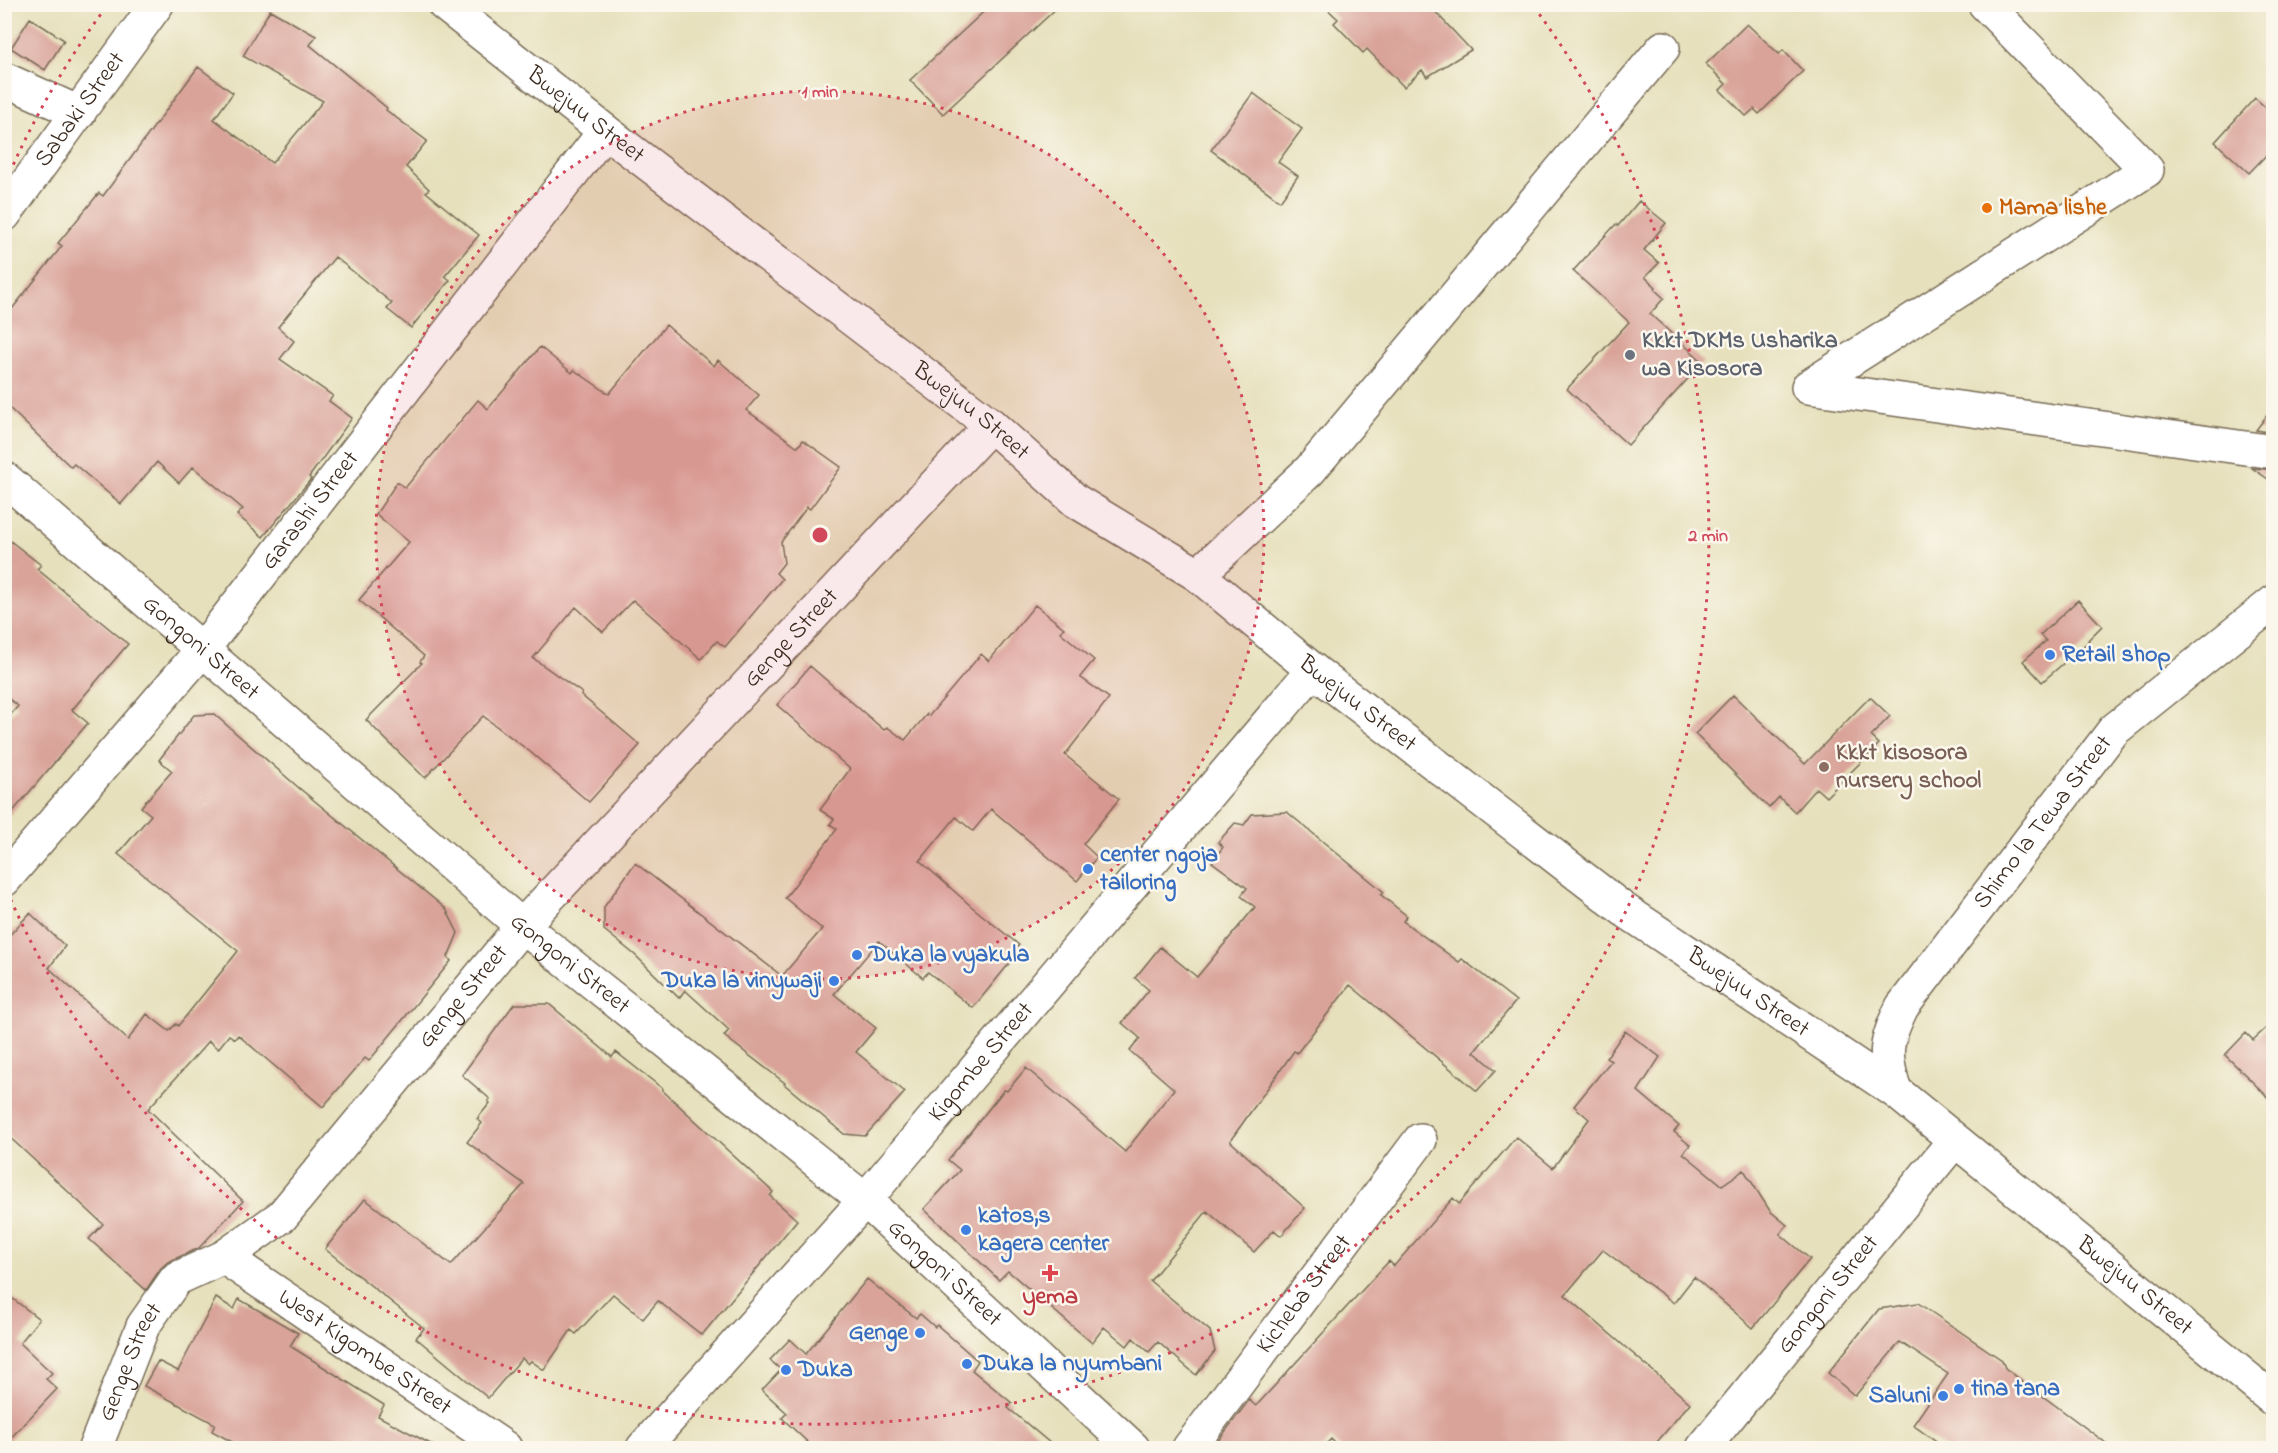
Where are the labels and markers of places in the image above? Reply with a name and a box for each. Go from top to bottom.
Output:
place label: Mama lishe [1999,191,2108,226]
marker: Mama lishe [1980,201,1994,215]
place label: Kkkt DKMs Usharika wa Kisosora [1642,324,1838,387]
marker: Kkkt DKMs Usharika wa Kisosora [1623,348,1637,362]
centre of rings [810,525,830,545]
place label: Retail shop [2062,638,2171,673]
marker: Retail shop [2043,648,2057,662]
place label: Kkkt kisosora nursery school [1836,736,1981,800]
marker: Kkkt kisosora nursery school [1817,760,1831,774]
place label: center ngoja tailoring [1099,838,1218,902]
marker: center ngoja tailoring [1081,862,1095,876]
place label: Duka la vyakula [868,938,1030,974]
marker: Duka la vyakula [850,948,864,962]
place label: Duka la vinywaji [661,964,822,1000]
marker: Duka la vinywaji [827,974,841,988]
place label: katos,s kagera center [978,1199,1109,1263]
marker: katos,s kagera center [959,1223,973,1237]
marker: yema [1043,1266,1057,1280]
place label: yema [1022,1280,1078,1316]
place label: Genge [849,1316,909,1352]
marker: Genge [913,1326,927,1340]
place label: Duka la nyumbani [978,1347,1162,1383]
place label: Duka [797,1353,853,1388]
marker: Duka la nyumbani [960,1357,974,1371]
marker: Duka [779,1363,793,1377]
place label: tina tana [1970,1372,2060,1407]
place label: Saluni [1869,1379,1931,1414]
marker: tina tana [1952,1382,1966,1396]
marker: Saluni [1936,1389,1950,1403]

